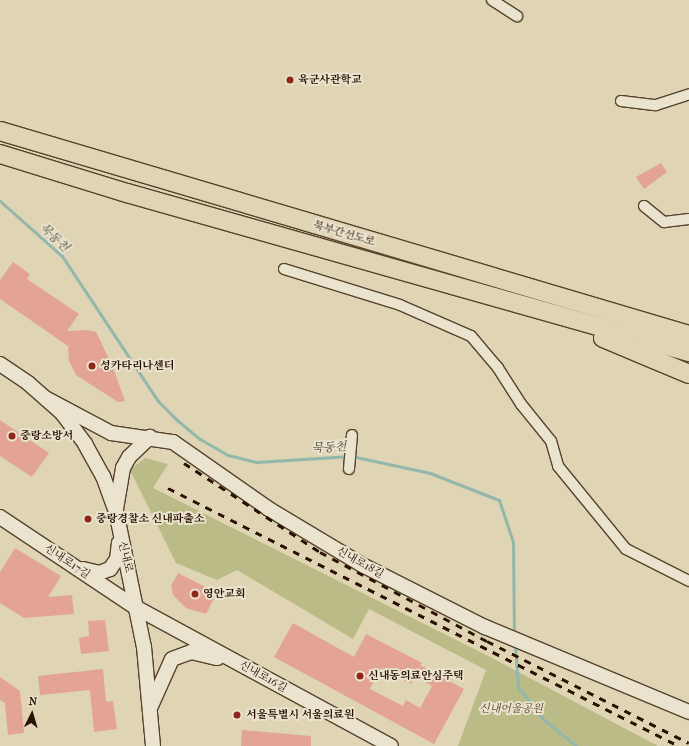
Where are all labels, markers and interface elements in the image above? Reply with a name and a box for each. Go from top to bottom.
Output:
place label: 육군사관학교 [298,73,362,87]
marker: 육군사관학교 [285,75,295,85]
street label: 북부간선도로 [312,219,376,249]
water label: 묵동천 [36,221,72,255]
place label: 성카타리나센터 [100,359,174,373]
marker: 성카타리나센터 [87,361,97,371]
place label: 중랑소방서 [20,429,73,443]
marker: 중랑소방서 [7,431,17,441]
water label: 묵동천 [311,440,347,456]
place label: 중랑경찰소 신내파출소 [96,512,205,526]
marker: 중랑경찰소 신내파출소 [83,514,93,524]
street label: 신내로 [115,540,135,574]
street label: 신내로17길 [42,542,92,582]
street label: 신내로18길 [334,545,386,581]
place label: 영안교회 [203,587,246,601]
marker: 영안교회 [190,589,200,599]
street label: 신내로16길 [237,659,289,695]
place label: 신내동의료안심주택 [368,669,464,683]
marker: 신내동의료안심주택 [355,671,365,681]
north arrow [12,694,52,734]
text: N [28,695,38,708]
park label: 신내어울공원 [479,702,543,716]
place label: 서울특별시 서울의료원 [246,708,355,722]
marker: 서울특별시 서울의료원 [231,709,243,721]

